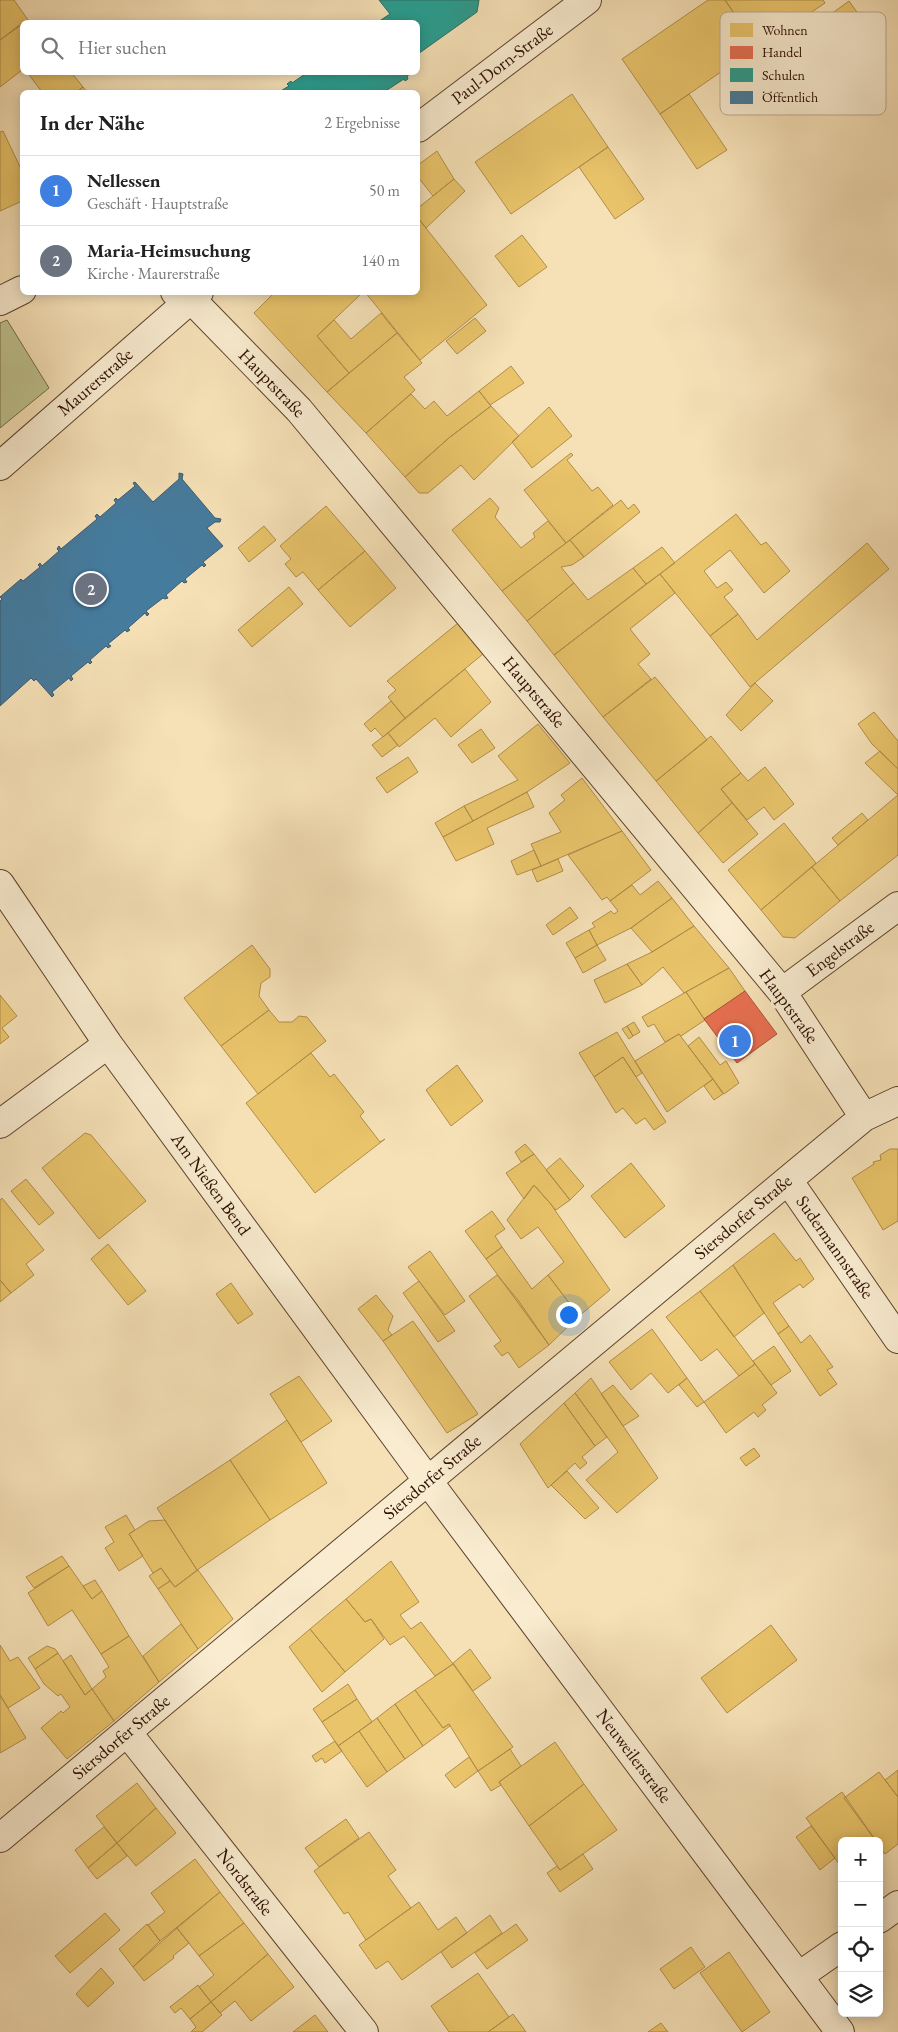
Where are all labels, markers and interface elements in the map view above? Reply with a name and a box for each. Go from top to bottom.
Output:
legend [720,12,886,115]
street label: Paul-Dorn-Straße [446,18,557,109]
search box [20,20,420,75]
text: Wohnen [762,21,808,39]
icon: search [38,34,66,62]
text: Hier suchen [78,35,167,60]
text: Handel [762,43,803,61]
text: Schulen [762,66,806,84]
text: Öffentlich [762,88,818,106]
text: In der Nähe [40,109,145,136]
text: 2 Ergebnisse [324,112,400,133]
text: Nellessen [87,168,161,193]
text: 1 [52,180,60,201]
text: 50 m [369,180,400,201]
text: Geschäft · Hauptstraße [87,193,228,214]
text: Maria-Heimsuchung [87,238,251,263]
text: 2 [52,250,60,271]
text: 140 m [361,250,400,271]
text: Kirche · Maurerstraße [87,263,220,284]
street label: Maurerstraße [52,343,137,421]
street label: Hauptstraße [234,343,311,422]
pin: 2 [75,570,107,608]
street label: Hauptstraße [498,651,571,732]
street label: Engelstraße [801,915,878,982]
street label: Hauptstraße [755,964,824,1048]
pin: 1 [719,1022,751,1060]
street label: Am Nießen Bend [166,1127,257,1240]
street label: Siersdorfer Straße [689,1169,796,1264]
street label: Sudermannstraße [791,1191,880,1303]
your location [556,1302,582,1328]
street label: Siersdorfer Straße [378,1429,485,1524]
street label: Siersdorfer Straße [67,1689,174,1784]
street label: Neuweilerstraße [591,1704,677,1807]
map controls [838,1837,883,2017]
button: + [838,1837,883,1882]
street label: Nordstraße [212,1843,279,1920]
button: − [838,1882,883,1927]
button: locate [838,1927,883,1972]
button: layers [838,1972,883,2017]

